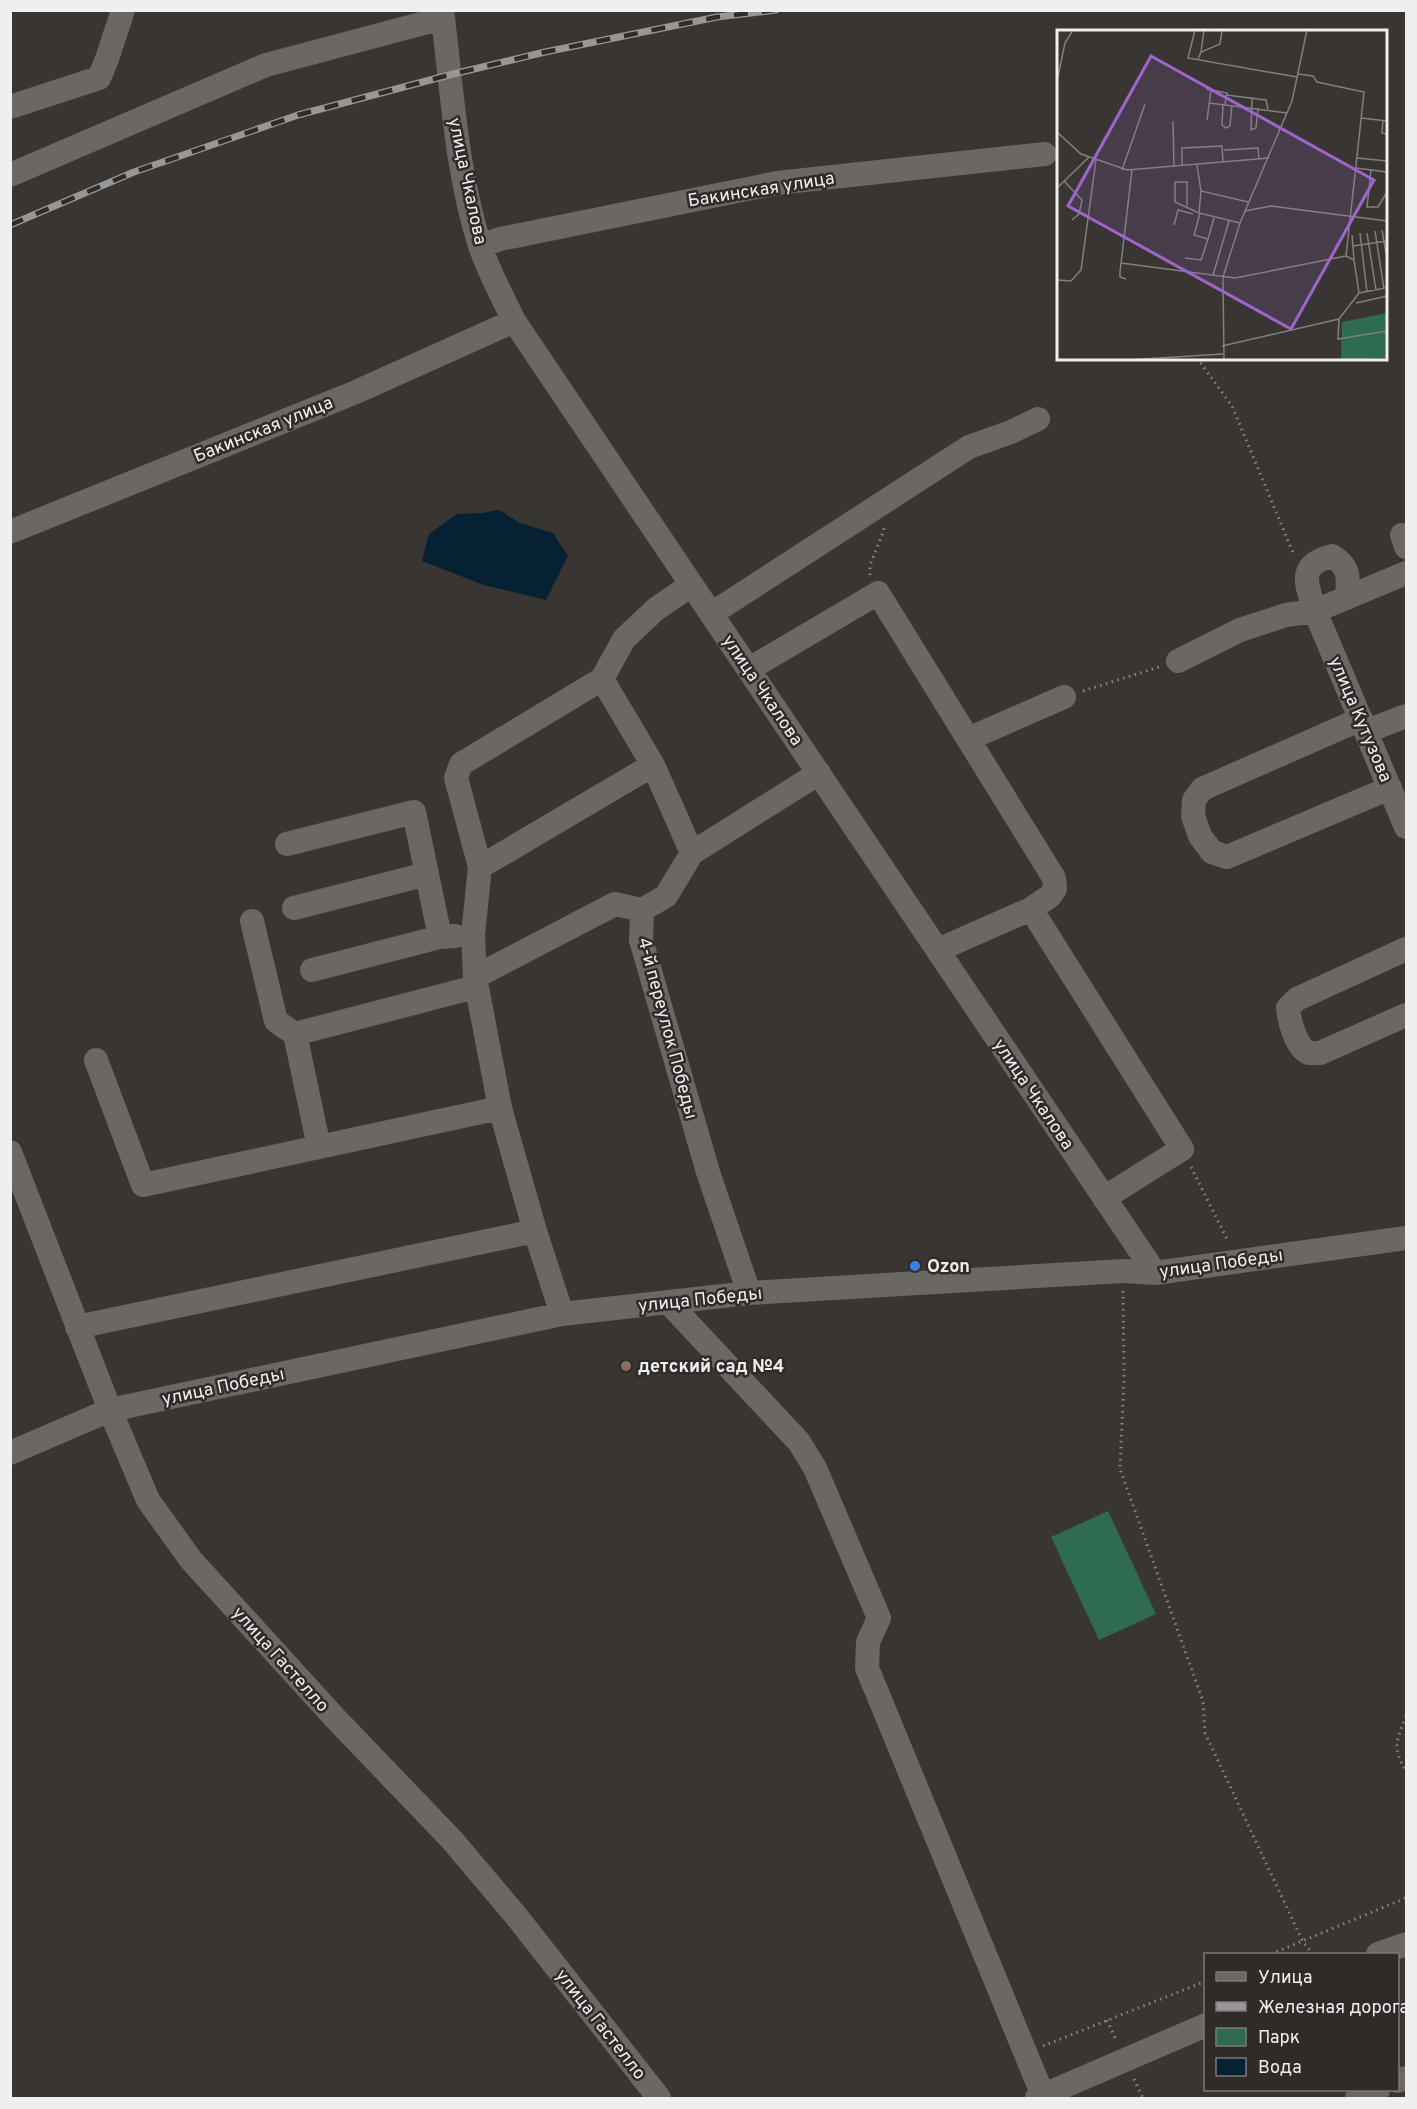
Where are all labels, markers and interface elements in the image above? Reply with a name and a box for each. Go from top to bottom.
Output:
inset map [1057,30,1387,360]
street label: улица Чкалова [442,116,491,247]
street label: Бакинская улица [686,168,836,213]
street label: Бакинская улица [190,392,337,469]
street label: улица Чкалова [716,631,807,751]
street label: улица Кутузова [1323,653,1396,786]
street label: 4-й переулок Победы [631,935,702,1122]
street label: улица Чкалова [987,1035,1078,1155]
street label: улица Победы [1158,1244,1285,1285]
place label: Ozon [927,1256,970,1279]
marker: Ozon [908,1259,922,1273]
street label: улица Победы [637,1283,763,1318]
place label: детский сад №4 [638,1356,784,1379]
marker: детский сад №4 [619,1359,633,1373]
street label: улица Победы [160,1363,287,1412]
street label: улица Гастелло [226,1602,333,1718]
legend [1204,1953,1399,2091]
street label: улица Гастелло [549,1965,650,2085]
text: Улица [1258,1967,1312,1990]
text: Железная дорога [1258,1997,1409,2020]
text: Парк [1258,2027,1300,2050]
text: Вода [1258,2057,1302,2080]

